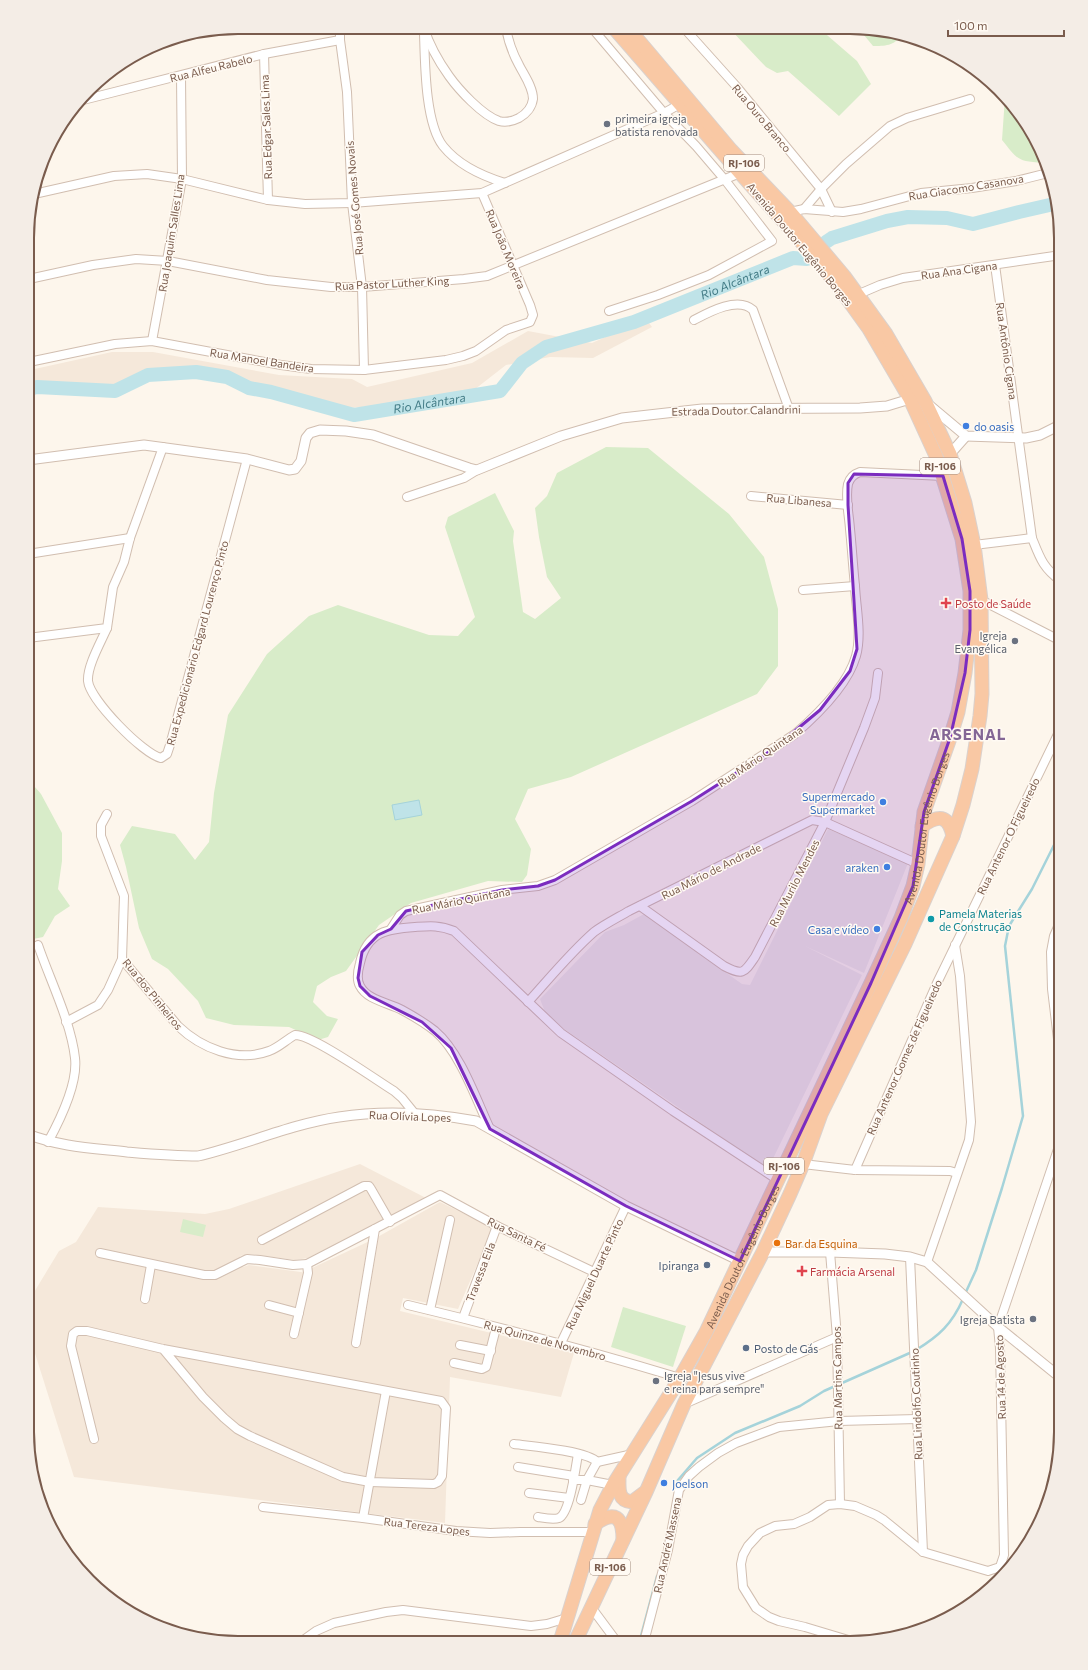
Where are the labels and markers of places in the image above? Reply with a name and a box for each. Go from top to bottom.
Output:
place label: primeira igreja batista renovada [615,112,698,138]
marker: primeira igreja batista renovada [602,119,612,129]
place label: do oasis [974,420,1014,433]
marker: do oasis [961,421,971,431]
marker: Posto de Saúde [940,597,952,609]
place label: Posto de Saúde [955,597,1031,610]
place label: Igreja Evangélica [955,629,1007,655]
marker: Igreja Evangélica [1010,636,1020,646]
place label: Supermercado Supermarket [802,790,875,816]
marker: Supermercado Supermarket [878,797,888,807]
place label: araken [845,861,879,874]
marker: araken [882,862,892,872]
place label: Pamela Materias de Construção [939,907,1022,933]
marker: Pamela Materias de Construção [926,914,936,924]
place label: Casa e vídeo [808,923,869,936]
marker: Casa e vídeo [872,924,882,934]
place label: Bar da Esquina [785,1237,858,1250]
marker: Bar da Esquina [772,1238,782,1248]
place label: Ipiranga [659,1259,699,1272]
marker: Ipiranga [702,1260,712,1270]
place label: Farmácia Arsenal [810,1265,895,1278]
marker: Farmácia Arsenal [797,1266,807,1276]
place label: Igreja Batista [960,1313,1025,1326]
marker: Igreja Batista [1028,1314,1038,1324]
place label: Posto de Gás [754,1342,818,1355]
marker: Posto de Gás [741,1343,751,1353]
place label: Igreja "Jesus vive e reina para sempre" [664,1369,764,1395]
marker: Igreja "Jesus vive e reina para sempre" [651,1376,661,1386]
place label: Joelson [672,1477,708,1491]
marker: Joelson [659,1478,669,1488]

